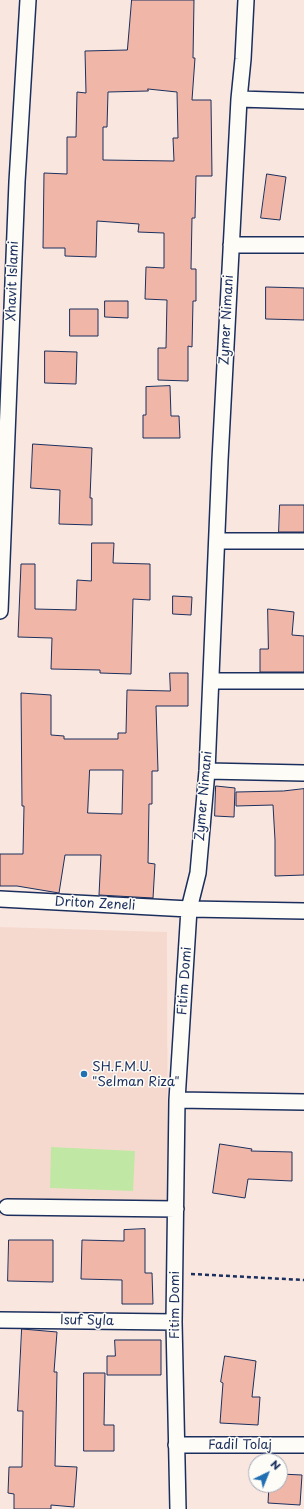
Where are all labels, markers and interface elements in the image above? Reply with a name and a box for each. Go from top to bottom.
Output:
street label: Xhavit Islami [4,241,22,321]
street label: Zymer Nimani [217,274,237,366]
street label: Zymer Nimani [192,750,216,842]
street label: Driton Zeneli [54,894,136,914]
street label: Fitim Domi [175,946,195,1016]
place label: SH.F.M.U. "Selman Riza" [92,1059,180,1090]
marker: SH.F.M.U. "Selman Riza" [79,1069,89,1079]
street label: Fitim Domi [167,1271,183,1339]
street label: Isuf Syla [60,1313,114,1329]
street label: Fadil Tolaj [208,1437,272,1453]
north arrow [248,1453,288,1493]
text: N [267,1455,285,1474]

